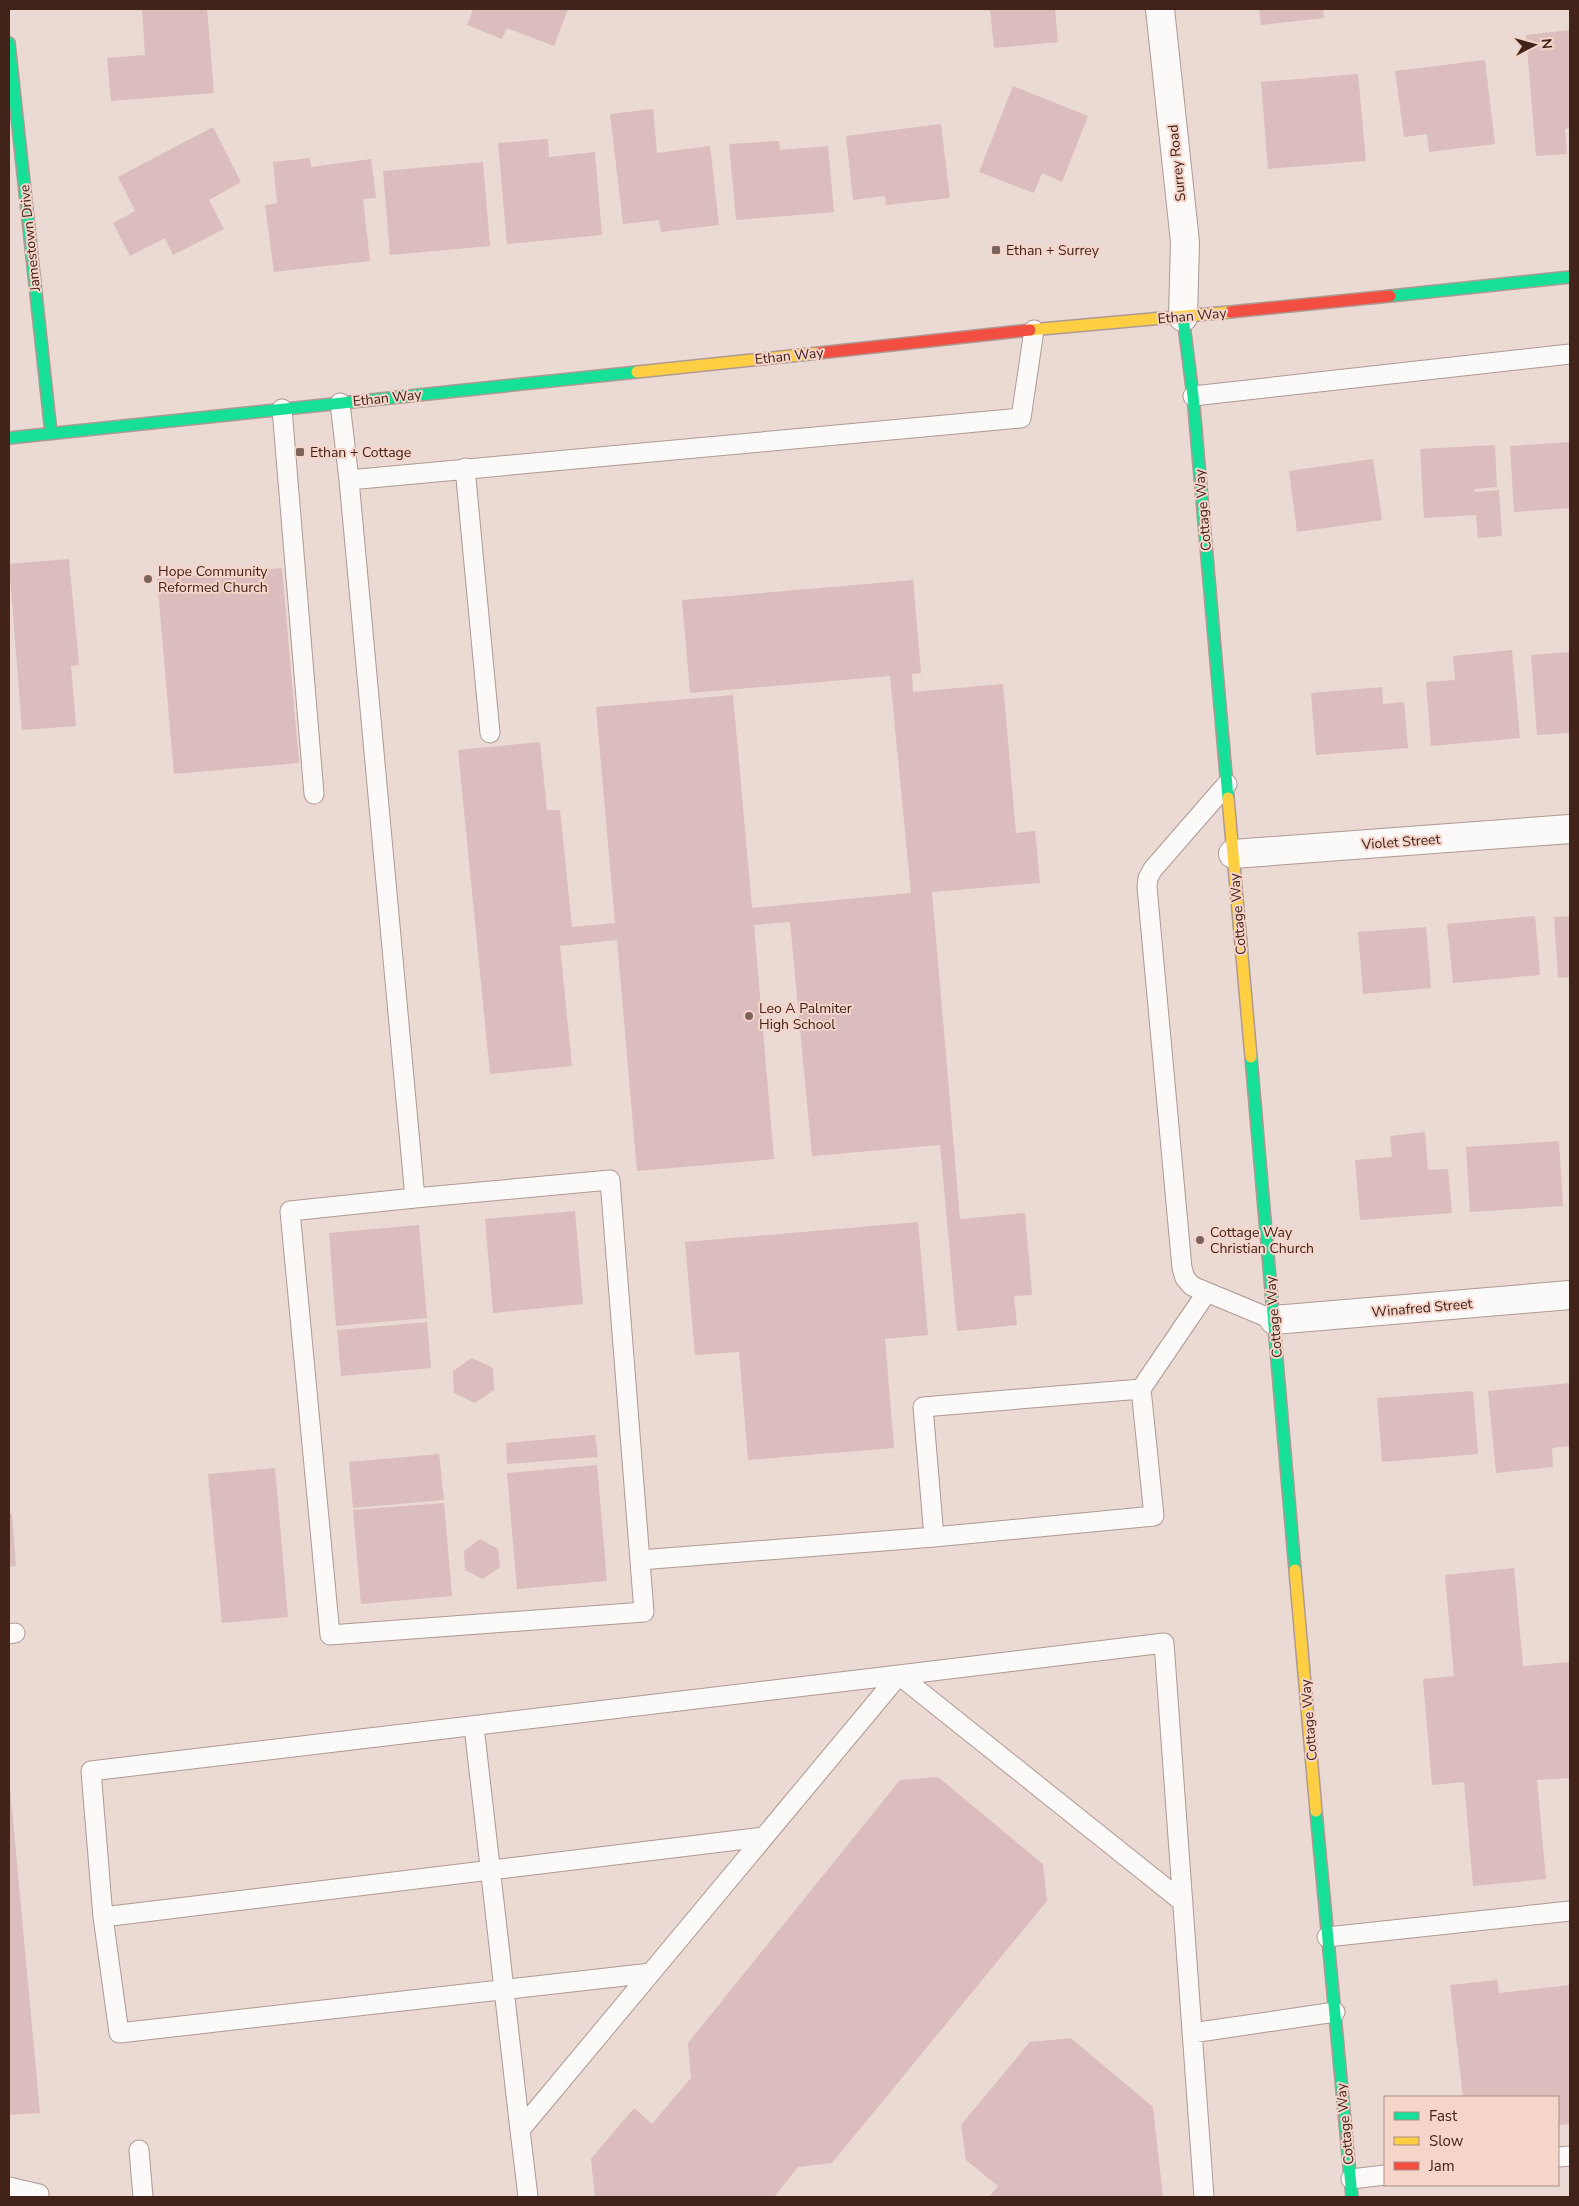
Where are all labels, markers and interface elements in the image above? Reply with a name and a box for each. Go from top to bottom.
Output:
north arrow [1509,20,1559,70]
text: N [1536,37,1556,50]
street label: Surrey Road [1164,124,1190,202]
street label: Jamestown Drive [15,184,45,293]
place label: Ethan + Surrey [1006,241,1100,260]
marker: Ethan + Surrey [990,244,1002,256]
street label: Ethan Way [1157,303,1228,328]
street label: Ethan Way [754,343,825,369]
street label: Ethan Way [352,385,423,411]
place label: Ethan + Cottage [310,443,411,462]
marker: Ethan + Cottage [294,446,306,458]
street label: Cottage Way [1190,467,1216,552]
place label: Hope Community Reformed Church [158,562,268,597]
marker: Hope Community Reformed Church [142,573,154,585]
street label: Violet Street [1360,830,1441,854]
street label: Cottage Way [1225,871,1251,956]
place label: Leo A Palmiter High School [759,999,852,1034]
marker: Leo A Palmiter High School [743,1010,755,1022]
place label: Cottage Way Christian Church [1210,1223,1314,1258]
marker: Cottage Way Christian Church [1194,1234,1206,1246]
street label: Cottage Way [1261,1274,1287,1359]
street label: Winafred Street [1371,1294,1473,1322]
street label: Cottage Way [1296,1677,1322,1762]
street label: Cottage Way [1331,2081,1359,2166]
legend [1384,2096,1559,2186]
text: Fast [1429,2106,1458,2126]
text: Slow [1429,2131,1464,2151]
text: Jam [1428,2156,1455,2176]

